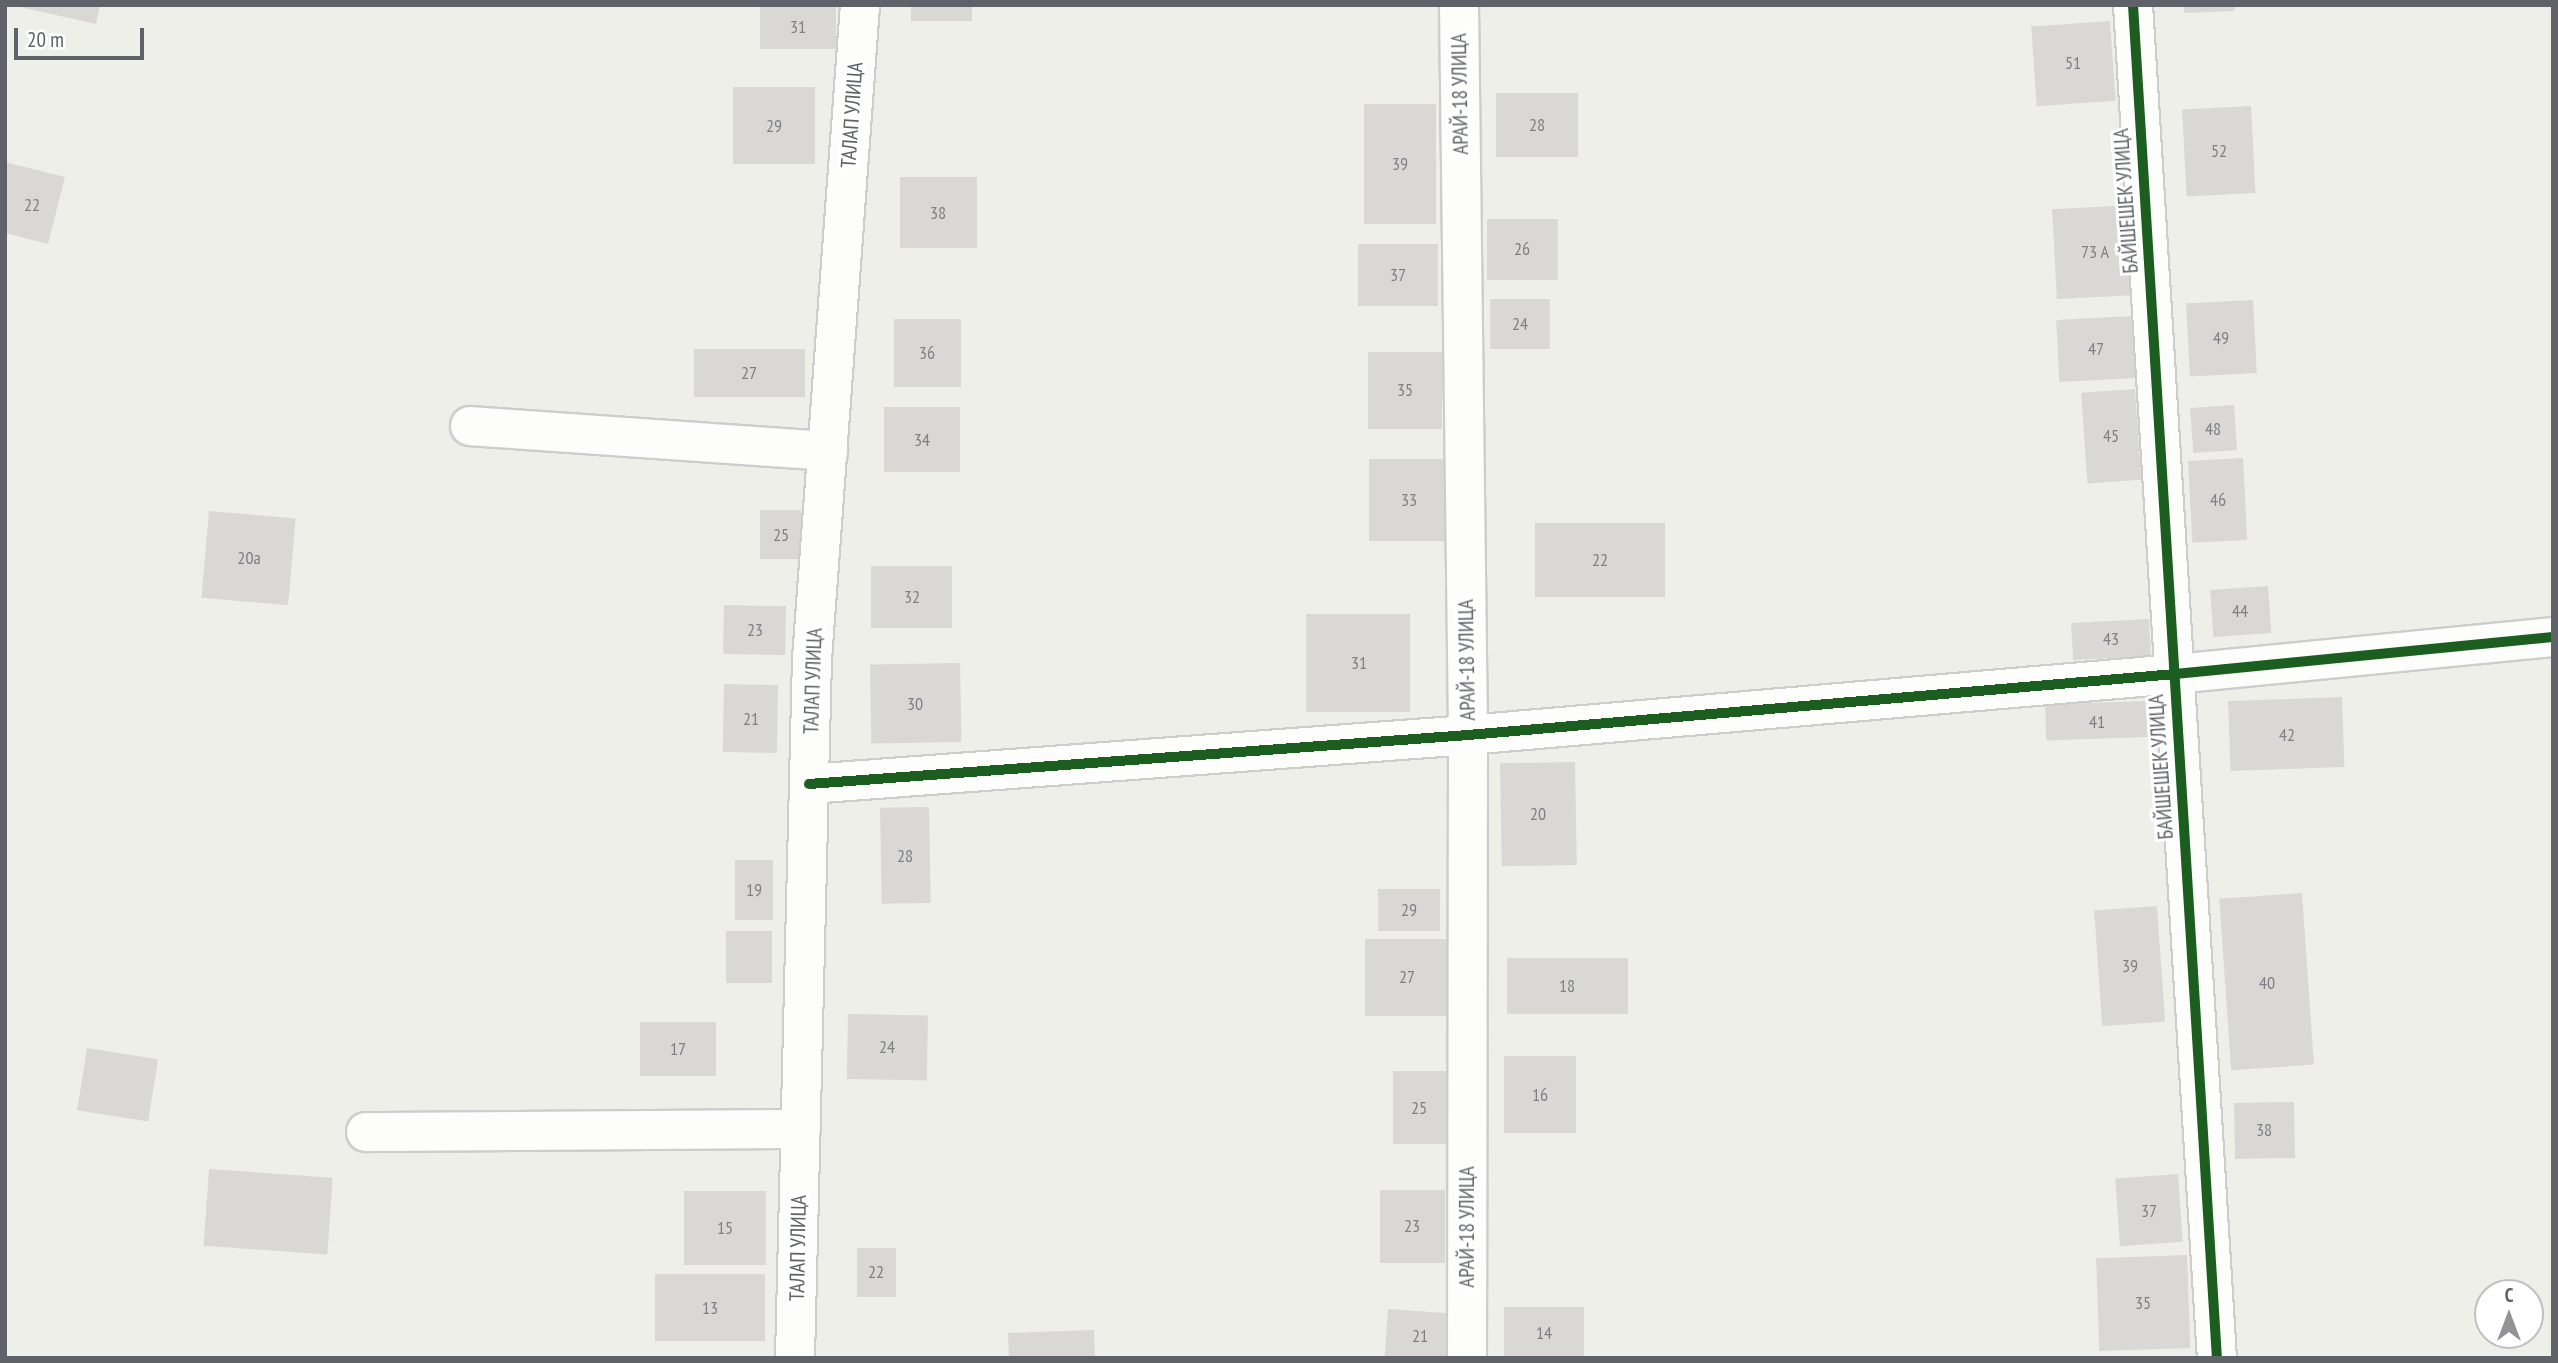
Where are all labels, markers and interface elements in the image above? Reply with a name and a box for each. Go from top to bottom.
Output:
scale bar [18,14,147,58]
house number: 31 [790,16,806,38]
text: 20 m [27,26,64,53]
street label: АРАЙ-18 УЛИЦА [1446,33,1474,155]
house number: 51 [2065,52,2081,74]
street label: ТАЛАП УЛИЦА [836,61,868,169]
house number: 28 [1529,114,1545,136]
house number: 29 [766,115,782,137]
street label: БАЙШЕШЕК УЛИЦА [2108,128,2144,274]
house number: 52 [2211,140,2227,162]
house number: 39 [1392,153,1408,175]
house number: 22 [24,194,40,216]
house number: 38 [930,202,946,224]
house number: 26 [1514,238,1530,260]
house number: 73 А [2081,241,2109,263]
house number: 37 [1390,264,1406,286]
house number: 24 [1512,313,1528,335]
house number: 49 [2213,327,2229,349]
house number: 47 [2088,338,2104,360]
house number: 36 [919,342,935,364]
house number: 27 [741,362,757,384]
house number: 35 [1397,379,1413,401]
house number: 48 [2205,418,2221,440]
house number: 45 [2103,425,2119,447]
house number: 34 [914,429,930,451]
house number: 33 [1401,489,1417,511]
house number: 46 [2210,489,2226,511]
house number: 25 [773,524,789,546]
house number: 20а [237,547,261,569]
house number: 22 [1592,549,1608,571]
house number: 32 [904,586,920,608]
street label: АРАЙ-18 УЛИЦА [1453,599,1481,721]
house number: 44 [2232,600,2248,622]
house number: 23 [747,619,763,641]
street label: ТАЛАП УЛИЦА [799,627,827,735]
house number: 43 [2103,628,2119,650]
house number: 31 [1351,652,1367,674]
house number: 30 [907,693,923,715]
street label: БАЙШЕШЕК УЛИЦА [2143,694,2179,840]
house number: 21 [743,708,759,730]
house number: 41 [2089,711,2105,733]
house number: 42 [2279,724,2295,746]
house number: 20 [1530,803,1546,825]
house number: 28 [897,845,913,867]
house number: 19 [746,879,762,901]
house number: 29 [1401,899,1417,921]
house number: 39 [2122,955,2138,977]
house number: 27 [1399,966,1415,988]
house number: 40 [2259,972,2275,994]
house number: 18 [1559,975,1575,997]
house number: 24 [879,1036,895,1058]
house number: 17 [670,1038,686,1060]
house number: 16 [1532,1084,1548,1106]
house number: 25 [1411,1097,1427,1119]
house number: 38 [2256,1119,2272,1141]
street label: АРАЙ-18 УЛИЦА [1454,1166,1480,1288]
street label: ТАЛАП УЛИЦА [784,1194,812,1302]
house number: 37 [2141,1200,2157,1222]
house number: 23 [1404,1215,1420,1237]
house number: 15 [717,1217,733,1239]
house number: 22 [868,1261,884,1283]
north arrow [2474,1279,2544,1349]
text: С [2505,1283,2513,1307]
house number: 35 [2135,1292,2151,1314]
house number: 13 [702,1297,718,1319]
house number: 14 [1536,1322,1552,1344]
house number: 21 [1412,1325,1428,1347]

